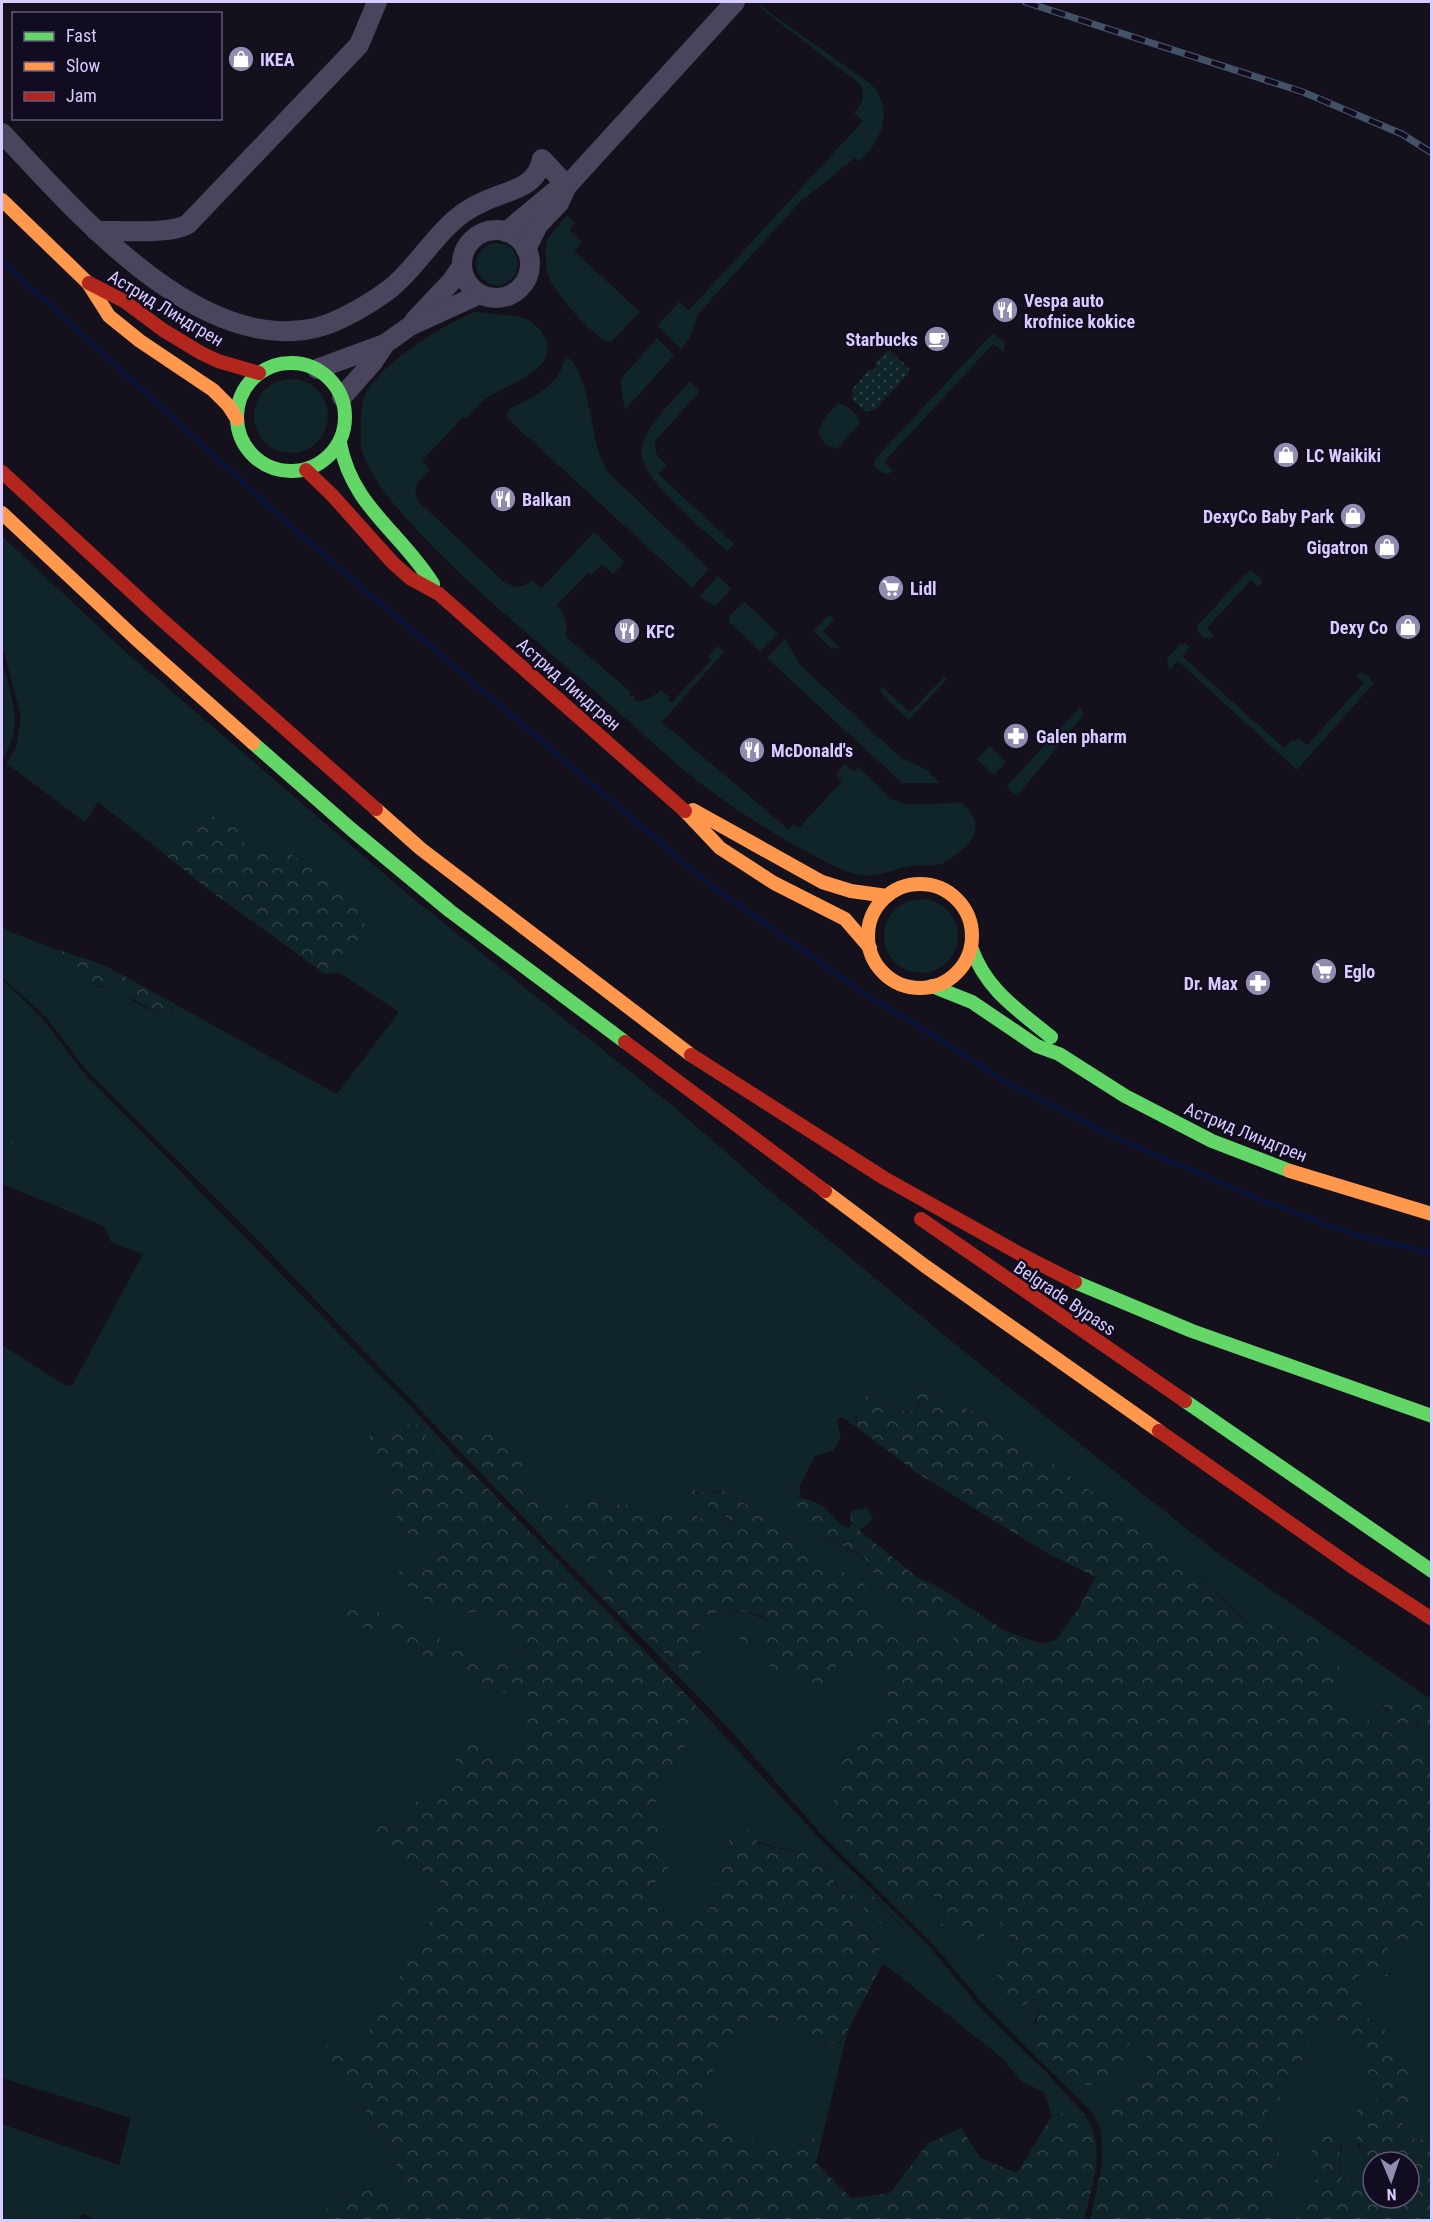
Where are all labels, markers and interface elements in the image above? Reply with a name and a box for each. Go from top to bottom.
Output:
legend [12,12,222,120]
text: Fast [66,25,97,46]
shop icon: IKEA [226,44,256,74]
place label: IKEA [260,49,295,70]
text: Slow [66,55,101,76]
text: Jam [66,85,97,106]
street label: Астрид Линдгрен [105,265,227,351]
place label: Vespa auto krofnice kokice [1024,290,1136,332]
restaurant icon: Vespa auto krofnice kokice [990,295,1020,325]
cafe icon: Starbucks [922,324,952,354]
place label: Starbucks [846,329,918,350]
shop icon: LC Waikiki [1271,440,1301,470]
place label: LC Waikiki [1306,445,1381,466]
restaurant icon: Balkan [488,484,518,514]
place label: Balkan [522,489,571,510]
shop icon: DexyCo Baby Park [1338,501,1368,531]
place label: DexyCo Baby Park [1203,506,1334,527]
shop icon: Gigatron [1372,532,1402,562]
place label: Gigatron [1306,537,1368,558]
supermarket icon: Lidl [876,573,906,603]
place label: Lidl [910,578,937,599]
shop icon: Dexy Co [1393,612,1423,642]
restaurant icon: KFC [612,616,642,646]
place label: Dexy Co [1330,617,1388,638]
place label: KFC [646,621,675,642]
street label: Астрид Линдгрен [513,633,625,735]
pharmacy icon: Galen pharm [1001,721,1031,751]
place label: Galen pharm [1036,726,1127,747]
restaurant icon: McDonald's [737,735,767,765]
place label: McDonald's [771,740,853,761]
supermarket icon: Eglo [1309,956,1339,986]
place label: Eglo [1344,961,1375,982]
pharmacy icon: Dr. Max [1243,968,1273,998]
place label: Dr. Max [1184,973,1238,994]
street label: Астрид Линдгрен [1182,1098,1310,1166]
street label: Belgrade Bypass [1010,1256,1120,1340]
north arrow [1361,2150,1421,2210]
text: N [1386,2185,1397,2204]

